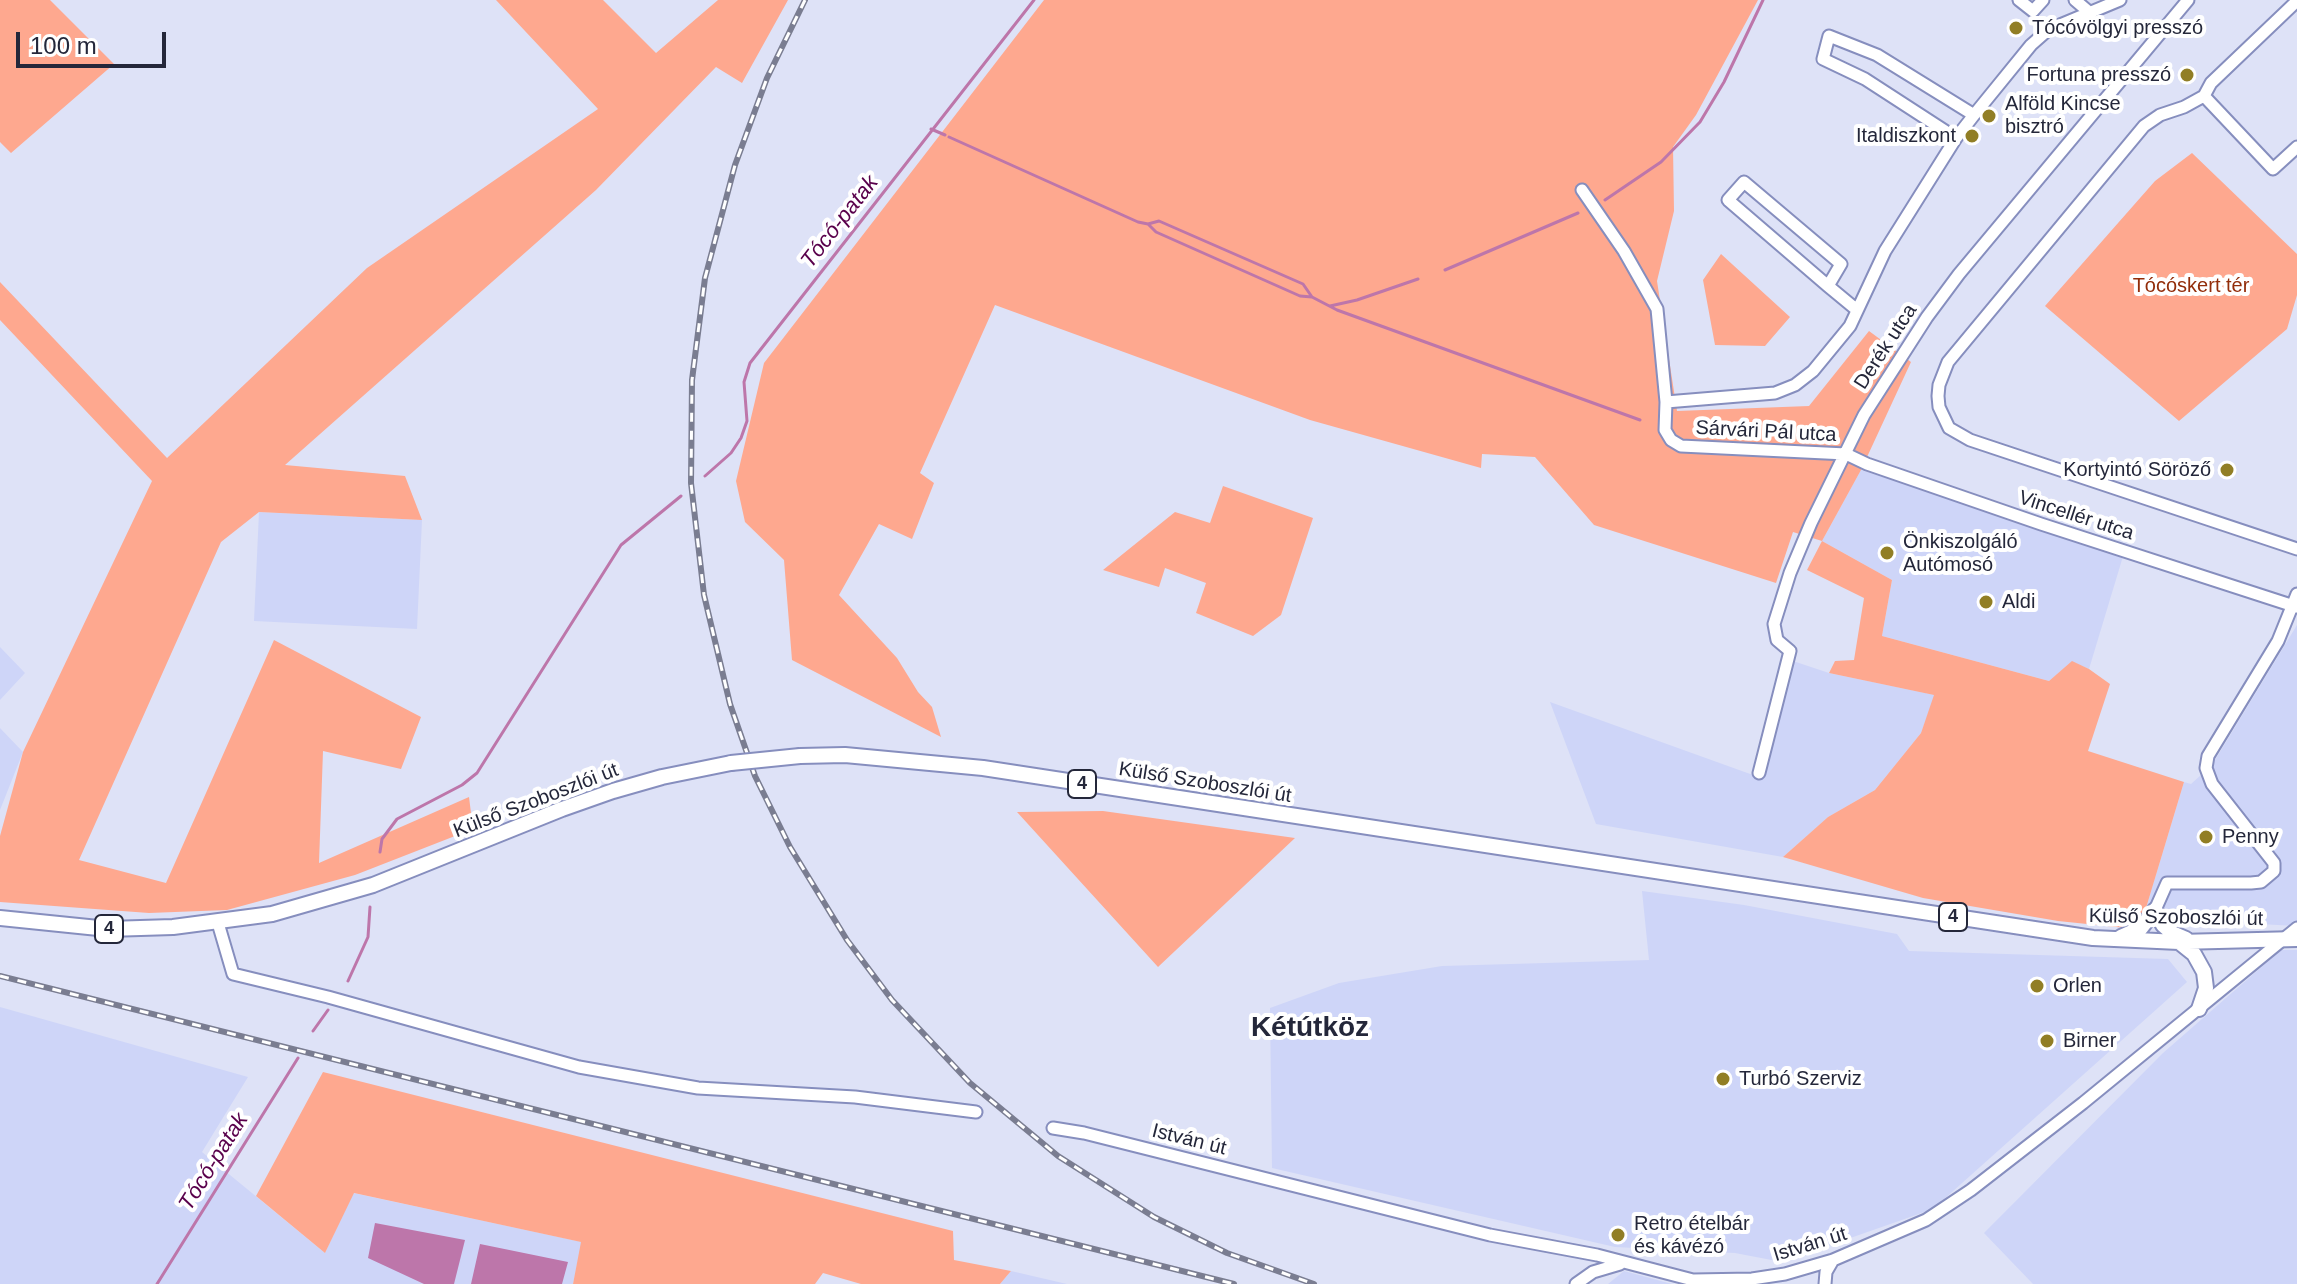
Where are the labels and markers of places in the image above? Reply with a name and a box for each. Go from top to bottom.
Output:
place label: Tócóvölgyi presszó [2032,16,2203,40]
marker: Tócóvölgyi presszó [2007,19,2025,37]
place label: Fortuna presszó [2026,63,2171,87]
marker: Fortuna presszó [2178,66,2196,84]
place label: Alföld Kincse bisztró [2005,92,2121,139]
marker: Alföld Kincse bisztró [1980,107,1998,125]
place label: Italdiszkont [1856,124,1956,148]
marker: Italdiszkont [1963,127,1981,145]
place label: Kortyintó Söröző [2063,458,2211,482]
marker: Kortyintó Söröző [2218,461,2236,479]
place label: Önkiszolgáló Autómosó [1903,530,2018,577]
marker: Önkiszolgáló Autómosó [1878,544,1896,562]
place label: Aldi [2002,590,2035,614]
marker: Aldi [1977,593,1995,611]
place label: Penny [2222,825,2279,849]
marker: Penny [2197,828,2215,846]
place label: Orlen [2053,974,2102,998]
marker: Orlen [2028,977,2046,995]
place label: Birner [2063,1029,2116,1053]
marker: Birner [2038,1032,2056,1050]
place label: Turbó Szerviz [1739,1067,1862,1091]
marker: Turbó Szerviz [1714,1070,1732,1088]
place label: Retro ételbár és kávézó [1634,1212,1750,1259]
marker: Retro ételbár és kávézó [1609,1226,1627,1244]

